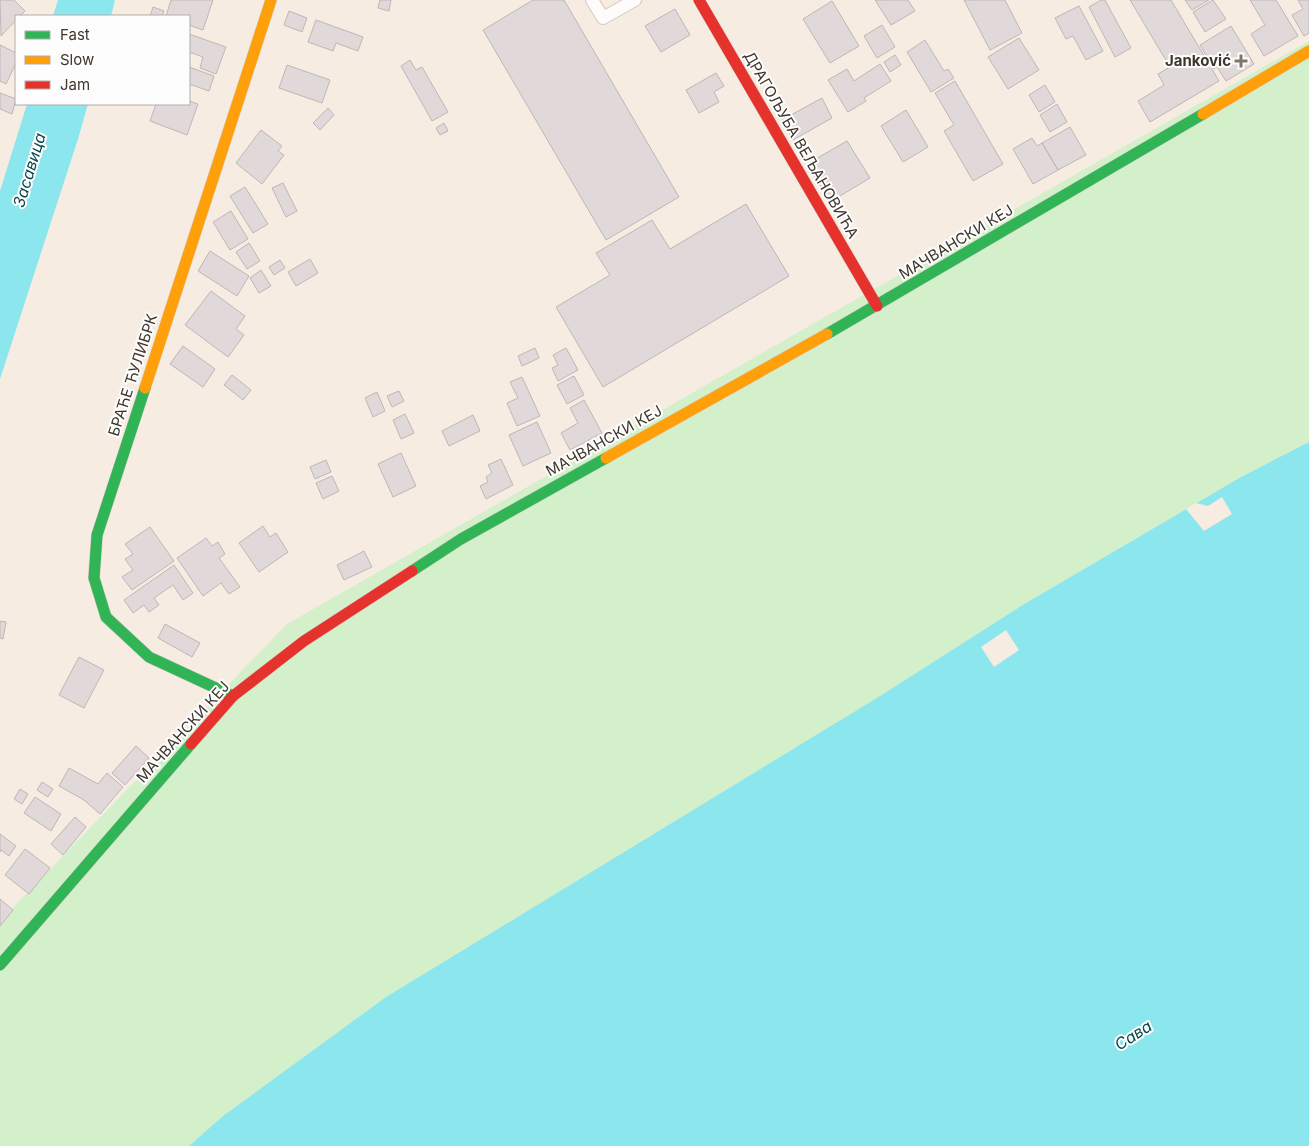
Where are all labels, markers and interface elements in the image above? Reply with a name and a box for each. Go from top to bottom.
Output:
legend [15,15,190,105]
text: Fast [60,25,90,44]
street label: ДРАГОЉУБА ВЕЉАНОВИЋА [740,48,863,242]
text: Slow [60,50,94,69]
place label: Janković [1165,51,1231,70]
marker: Janković [1235,55,1247,67]
text: Jam [60,75,90,94]
water label: Засавица [8,130,50,210]
street label: МАЧВАНСКИ КЕЈ [895,200,1016,283]
street label: БРАЋЕ ЋУЛИБРК [104,311,161,438]
street label: МАЧВАНСКИ КЕЈ [542,401,665,480]
street label: МАЧВАНСКИ КЕЈ [132,677,233,786]
water label: Сава [1111,1016,1156,1054]

